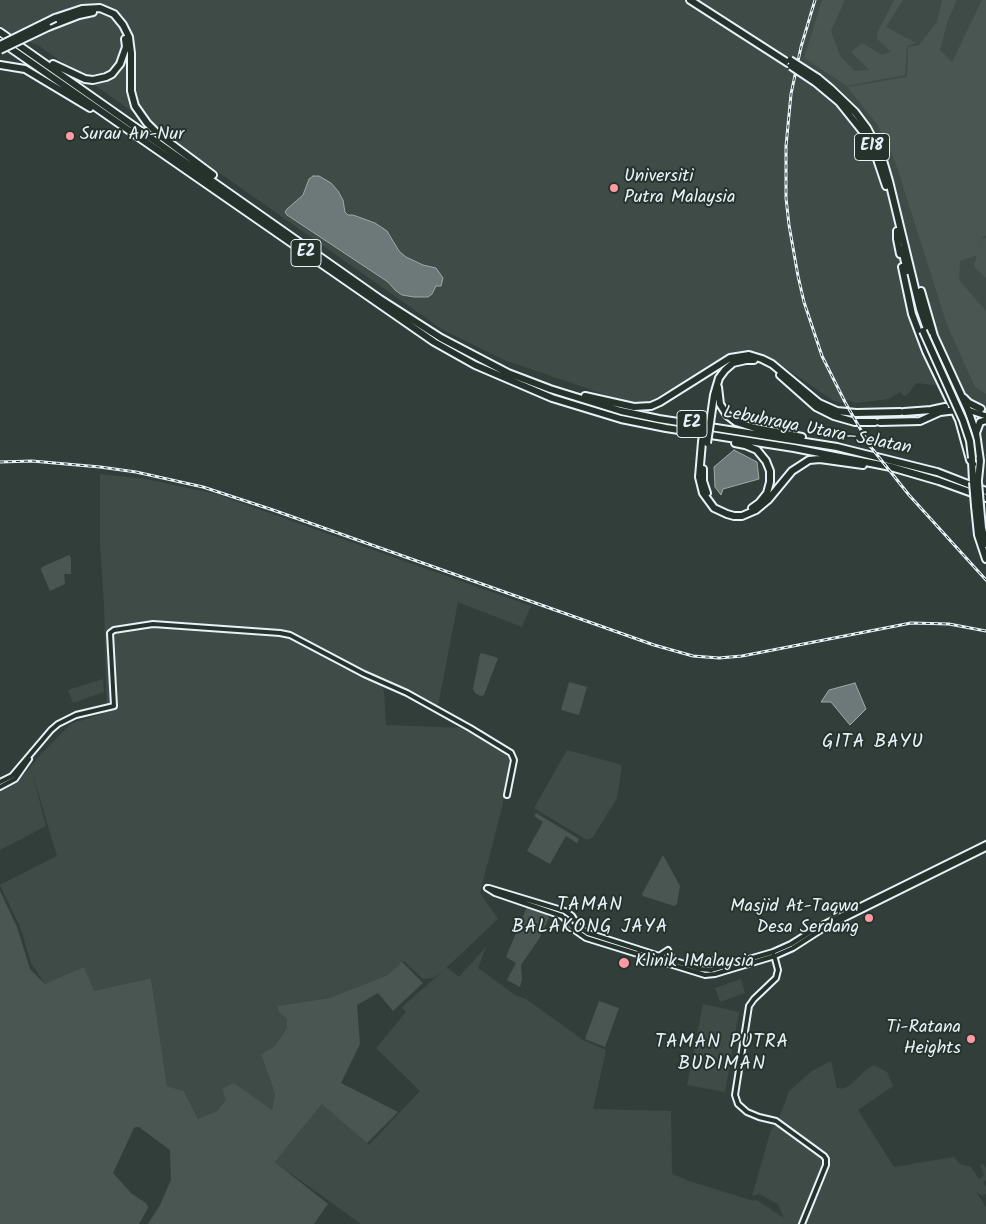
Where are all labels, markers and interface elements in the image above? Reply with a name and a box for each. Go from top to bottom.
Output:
place label: Surau An-Nur [80,125,184,147]
marker: Surau An-Nur [64,130,76,142]
road number: E18 [854,134,890,160]
place label: Universiti Putra Malaysia [624,167,735,210]
marker: Universiti Putra Malaysia [608,182,620,194]
road number: E2 [291,240,321,266]
street label: Lebuhraya Utara–Selatan [721,403,913,461]
road number: E2 [677,410,707,438]
district label: GITA BAYU [821,733,925,755]
district label: TAMAN BALAKONG JAYA [510,896,670,940]
place label: Masjid At-Taqwa Desa Serdang [730,897,859,940]
marker: Masjid At-Taqwa Desa Serdang [863,912,875,924]
place label: Klinik 1Malaysia [635,952,754,974]
marker: Klinik 1Malaysia [617,956,631,970]
place label: Ti-Ratana Heights [886,1018,961,1060]
district label: TAMAN PUTRA BUDIMAN [654,1033,790,1077]
marker: Ti-Ratana Heights [965,1033,977,1045]

